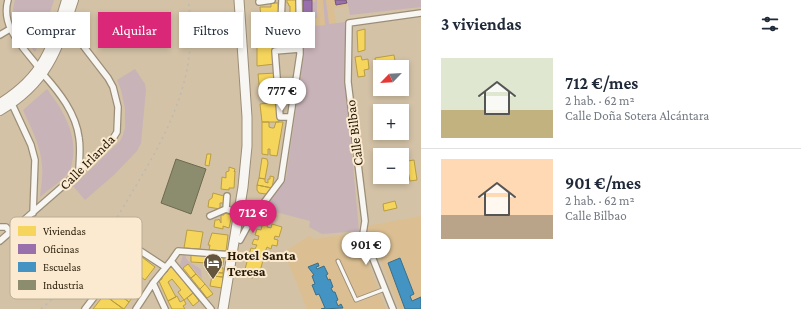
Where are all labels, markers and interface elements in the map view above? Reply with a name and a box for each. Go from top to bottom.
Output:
chip: Comprar [12,12,90,48]
chip: Alquilar [98,12,171,48]
chip: Filtros [179,12,243,48]
chip: Nuevo [251,12,315,48]
icon: filters [759,13,781,35]
text: 3 viviendas [441,15,521,34]
north arrow [373,60,409,96]
map controls [373,60,409,184]
icon: home [473,74,521,122]
text: 712 €/mes [565,74,638,93]
pin: 777 € [254,78,310,112]
text: 777 € [267,83,297,98]
text: 2 hab. · 62 m² [565,93,635,108]
street label: Calle Bilbao [342,99,366,167]
button: + [373,104,409,140]
text: Calle Doña Sotera Alcántara [565,108,709,123]
street label: Calle Irlanda [56,131,118,193]
button: − [373,148,409,184]
text: 901 €/mes [565,174,641,193]
icon: home [473,175,521,223]
text: 2 hab. · 62 m² [565,193,635,208]
pin: 712 € [225,200,281,234]
text: 712 € [239,205,267,220]
text: Calle Bilbao [565,208,627,223]
legend [10,217,142,299]
text: Viviendas [43,225,86,237]
pin: 901 € [338,232,394,266]
text: 901 € [351,237,381,252]
text: Oficinas [43,243,79,255]
place label: Hotel Santa Teresa [227,247,296,279]
hotel icon: Hotel Santa Teresa [202,252,224,280]
text: Escuelas [43,261,81,273]
text: Industria [43,279,84,291]

